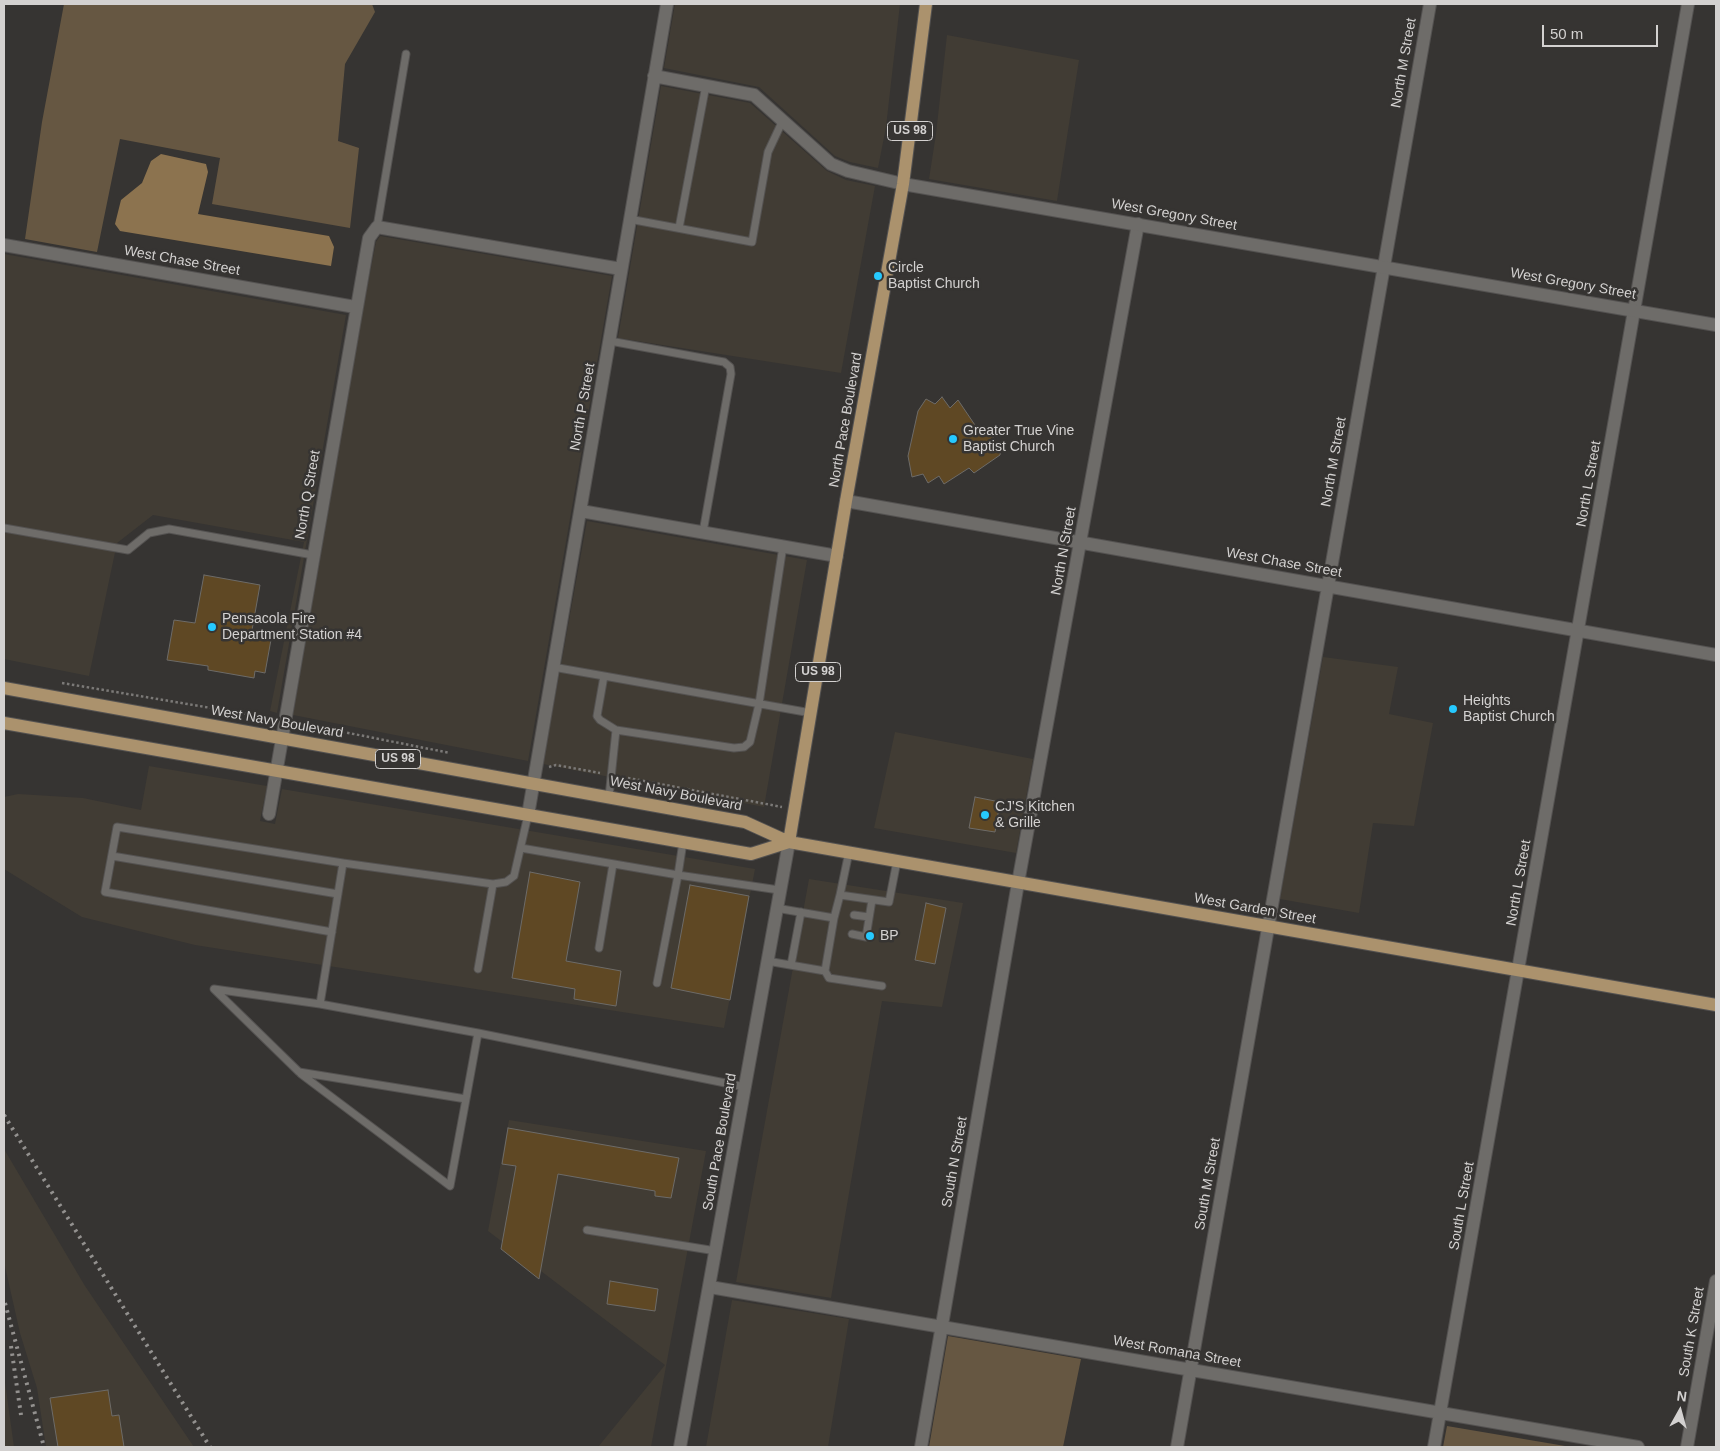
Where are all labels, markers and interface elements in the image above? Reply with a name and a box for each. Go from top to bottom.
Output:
scale bar [1545,15,1661,47]
street label: North M Street [1388,17,1420,109]
text: 50 m [1550,25,1583,42]
road number: US 98 [888,122,932,140]
street label: West Gregory Street [1110,196,1238,234]
street label: West Chase Street [123,243,241,279]
place label: Circle Baptist Church [888,260,980,292]
street label: West Gregory Street [1509,265,1637,303]
marker: Circle Baptist Church [872,270,884,282]
street label: North Pace Boulevard [826,351,866,489]
street label: North P Street [567,362,599,452]
street label: North M Street [1318,416,1350,508]
place label: Greater True Vine Baptist Church [963,423,1074,456]
marker: Greater True Vine Baptist Church [947,433,959,445]
street label: North L Street [1573,440,1605,528]
street label: North Q Street [292,449,324,541]
street label: North N Street [1048,505,1080,597]
street label: West Chase Street [1225,545,1343,581]
place label: Pensacola Fire Department Station #4 [222,611,362,644]
marker: Pensacola Fire Department Station #4 [206,621,218,633]
road number: US 98 [796,662,840,682]
place label: Heights Baptist Church [1463,693,1555,726]
street label: West Navy Boulevard [209,702,345,742]
marker: Heights Baptist Church [1447,703,1459,715]
road number: US 98 [376,750,420,769]
street label: West Navy Boulevard [608,773,744,815]
place label: CJ'S Kitchen & Grille [995,799,1075,832]
marker: CJ'S Kitchen & Grille [979,809,991,821]
street label: North L Street [1503,839,1535,927]
street label: West Garden Street [1193,890,1317,928]
place label: BP [880,928,899,944]
marker: BP [864,930,876,942]
street label: South Pace Boulevard [700,1072,740,1212]
street label: South N Street [939,1115,971,1209]
street label: South M Street [1192,1137,1224,1231]
street label: South L Street [1446,1160,1478,1252]
street label: South K Street [1676,1286,1708,1378]
street label: West Romana Street [1112,1332,1242,1372]
north arrow [1655,1386,1705,1436]
text: N [1676,1388,1688,1405]

